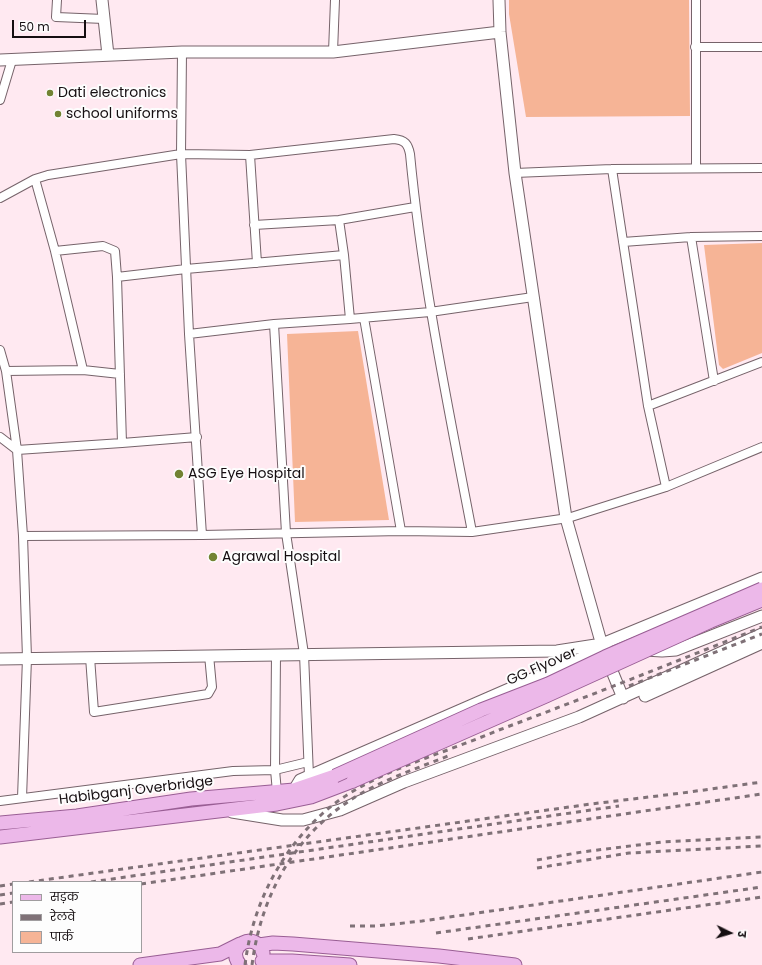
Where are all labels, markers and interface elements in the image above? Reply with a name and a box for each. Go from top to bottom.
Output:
scale bar [14,12,88,38]
text: 50 m [19,18,50,35]
place label: Dati electronics [58,85,166,101]
marker: Dati electronics [45,88,55,98]
place label: school uniforms [66,106,178,122]
marker: school uniforms [53,109,63,119]
place label: ASG Eye Hospital [188,466,305,482]
marker: ASG Eye Hospital [173,468,185,480]
place label: Agrawal Hospital [222,549,341,565]
marker: Agrawal Hospital [207,551,219,563]
street label: GG Flyover [504,644,580,690]
street label: Habibganj Overbridge [58,773,214,809]
legend [12,881,142,953]
text: सड़क [50,888,79,905]
text: रेलवे [50,908,75,925]
north arrow [710,913,750,953]
text: पार्क [50,928,73,945]
text: उ [734,930,750,938]

